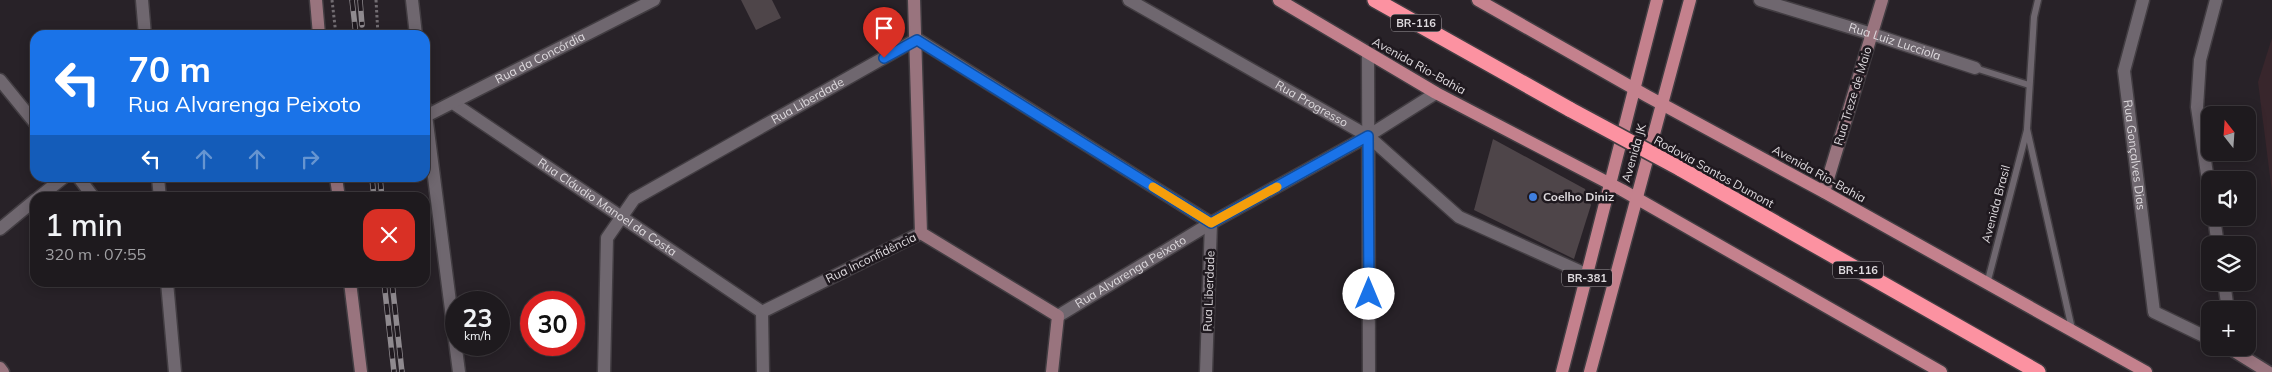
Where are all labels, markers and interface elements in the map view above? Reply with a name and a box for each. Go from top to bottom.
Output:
pin [863,7,905,58]
icon: arrive [870,14,898,42]
road number: BR-116 [1391,14,1441,32]
street label: Rua Luiz Lucciola [1847,19,1943,63]
street label: Rua da Concórdia [492,28,587,87]
street label: Avenida Rio-Bahia [1370,34,1469,97]
street label: Rua Treze de Maio [1830,45,1875,147]
text: 70 m [128,47,211,91]
icon: left [45,50,110,115]
street label: Rua Liberdade [768,74,846,127]
street label: Rua Progresso [1273,77,1351,130]
text: Rua Alvarenga Peixoto [128,90,361,118]
street label: Rua Gonçalves Dias [2121,99,2149,211]
north arrow [2201,106,2256,161]
map controls [2201,106,2256,356]
street label: Avenida JK [1618,121,1649,184]
street label: Rodovia Santos Dumont [1652,132,1777,211]
street label: Avenida Rio-Bahia [1770,142,1869,205]
icon: left [137,145,165,173]
icon: ahead [190,145,218,173]
icon: ahead [243,145,271,173]
icon: right [296,145,324,173]
street label: Rua Cláudio Manoel da Costa [535,155,680,259]
street label: Avenida Brasil [1978,163,2013,244]
button: sound [2201,171,2256,226]
place label: Coelho Diniz [1543,189,1614,204]
marker: Coelho Diniz [1527,191,1539,203]
text: 1 min [45,206,123,244]
button: close [363,209,415,261]
street label: Rua Inconfidência [823,229,919,286]
street label: Rua Alvarenga Peixoto [1072,232,1189,311]
button: layers [2201,236,2256,291]
text: 320 m · 07:55 [45,244,146,264]
street label: Rua Liberdade [1200,250,1217,332]
road number: BR-116 [1833,262,1883,278]
position arrow [1342,267,1394,319]
road number: BR-381 [1562,270,1612,286]
speed limit sign: 30 [520,291,585,356]
button: + [2201,301,2256,356]
text: 23 [462,302,493,333]
text: km/h [464,328,491,343]

